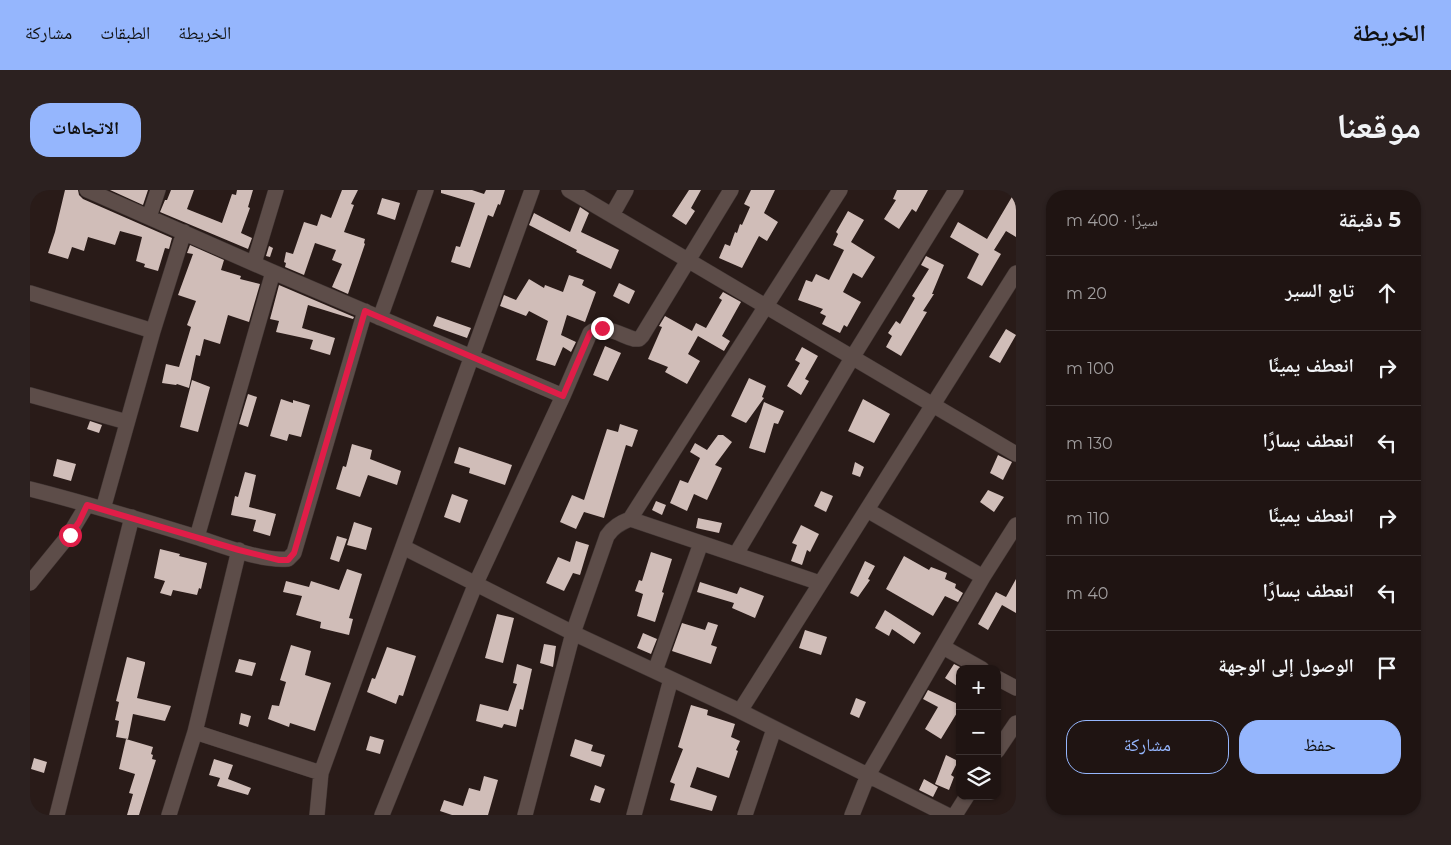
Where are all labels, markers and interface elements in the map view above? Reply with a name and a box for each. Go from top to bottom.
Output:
text: الخريطة [1352,18,1426,47]
text: مشاركة [25,22,72,44]
text: الطبقات [100,22,150,44]
text: الخريطة [178,22,231,44]
button: الاتجاهات [30,103,141,157]
text: موقعنا [1336,104,1421,147]
text: 5 دقيقة [1338,207,1401,232]
text: سيرًا · 400 m [1066,211,1158,230]
text: تابع السير [1285,279,1354,302]
icon: ahead [1373,279,1401,307]
text: 20 m [1066,284,1107,303]
route end [591,317,614,340]
text: انعطف يمينًا [1268,354,1354,377]
icon: right [1373,354,1401,382]
text: 100 m [1066,359,1114,378]
text: انعطف يسارًا [1262,429,1354,452]
icon: left [1373,429,1401,457]
text: 130 m [1066,434,1113,453]
text: انعطف يمينًا [1268,504,1354,527]
icon: right [1373,504,1401,532]
text: 110 m [1066,509,1109,528]
route start [59,524,82,547]
text: انعطف يسارًا [1262,579,1354,602]
icon: left [1373,579,1401,607]
text: 40 m [1066,584,1108,603]
text: الوصول إلى الوجهة [1218,654,1354,677]
icon: arrive [1373,654,1401,682]
map controls [956,665,1001,800]
button: + [956,665,1001,710]
button: − [956,710,1001,755]
button: مشاركة [1066,720,1229,774]
button: حفظ [1239,720,1401,774]
button: layers [956,755,1001,800]

